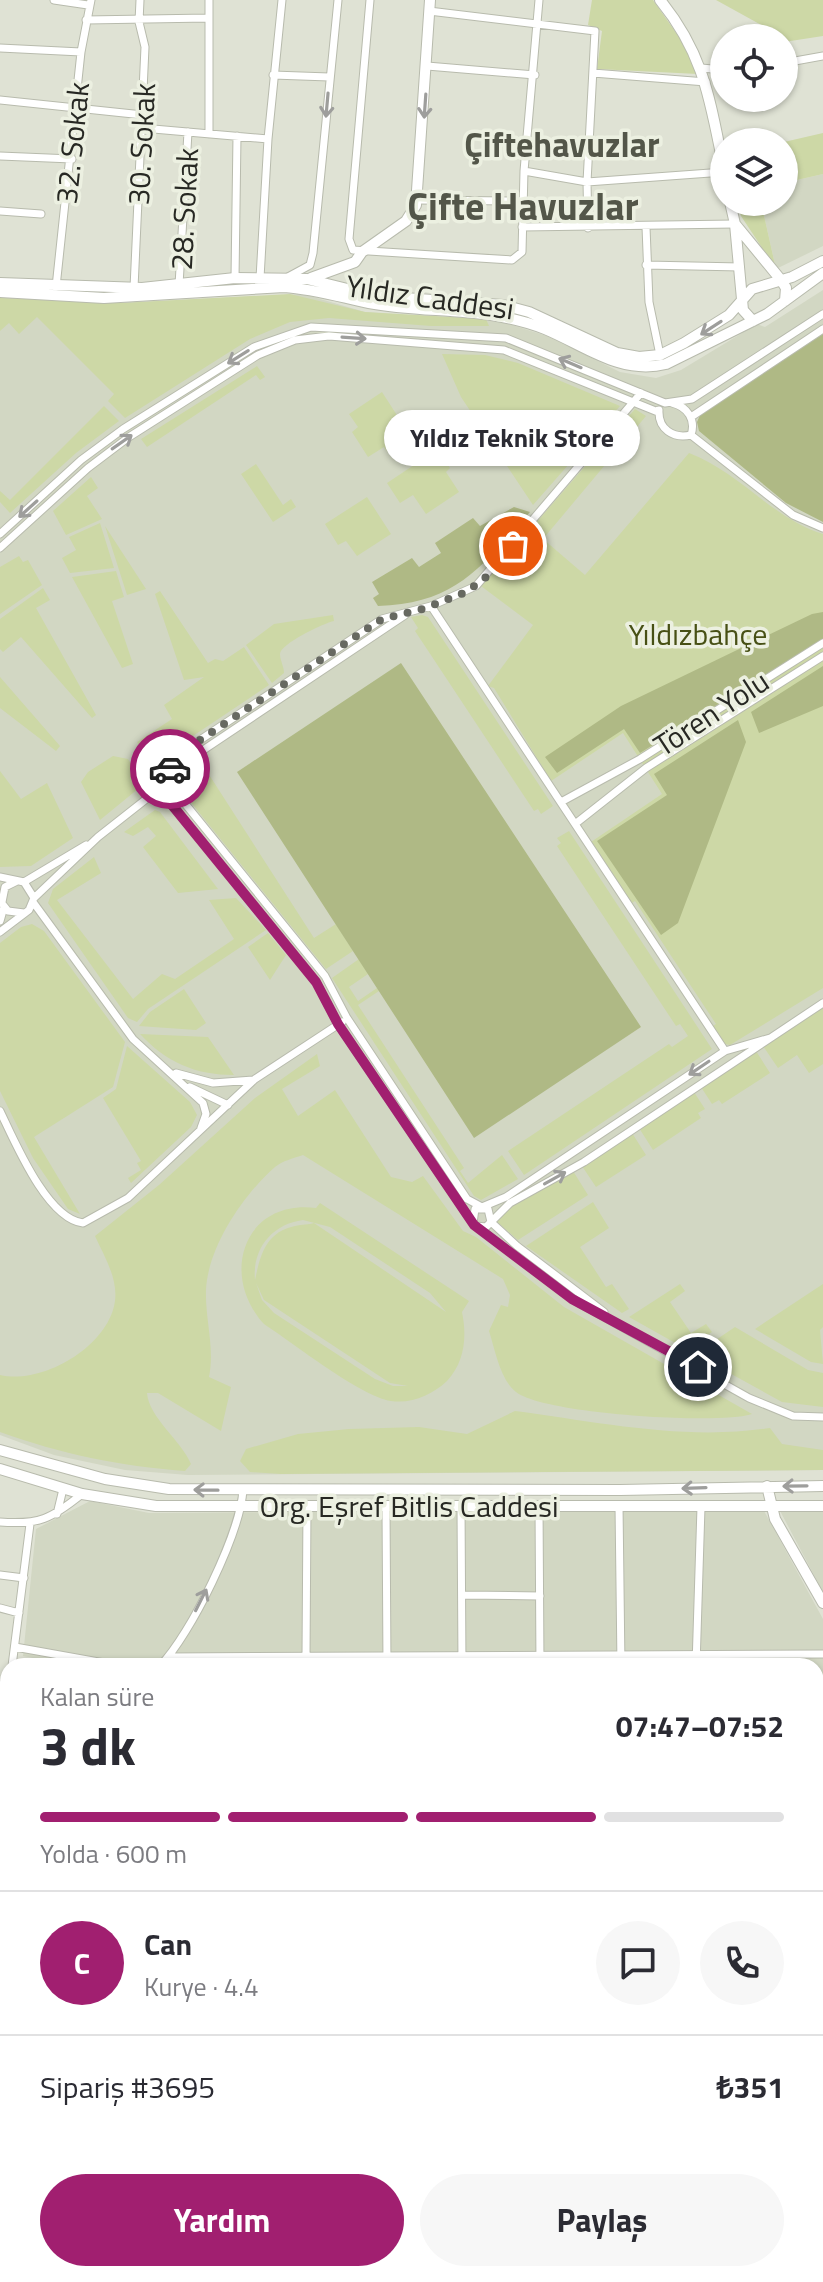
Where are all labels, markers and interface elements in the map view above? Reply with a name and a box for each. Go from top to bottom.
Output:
map controls [710,24,798,216]
button: locate [710,24,798,112]
street label: 32. Sokak [43,80,101,206]
street label: 30. Sokak [115,82,167,206]
one-way arrow [319,91,334,118]
one-way arrow [417,92,432,119]
district label: Çiftehavuzlar [464,118,660,170]
button: layers [710,128,798,216]
street label: 28. Sokak [158,147,210,271]
district label: Çifte Havuzlar [407,177,639,235]
street label: Yıldız Caddesi [343,262,517,332]
one-way arrow [700,319,722,336]
one-way arrow [340,331,367,346]
one-way arrow [227,348,249,365]
one-way arrow [558,355,582,369]
callout: Yıldız Teknik Store [385,410,641,466]
text: Yıldız Teknik Store [410,418,614,457]
one-way arrow [111,434,133,450]
one-way arrow [18,499,38,517]
pin [479,512,547,580]
icon: bag [491,524,535,568]
park label: Yıldızbahçe [629,611,767,657]
street label: Tören Yolu [644,658,778,768]
courier [130,729,210,809]
icon: car [148,747,192,791]
one-way arrow [688,1060,711,1076]
one-way arrow [542,1170,566,1185]
pin [664,1333,732,1401]
icon: home [676,1345,720,1389]
one-way arrow [782,1478,809,1494]
one-way arrow [681,1481,708,1496]
one-way arrow [193,1482,220,1497]
street label: Org. Eşref Bitlis Caddesi [259,1483,559,1529]
one-way arrow [193,1589,209,1613]
text: Kalan süre [40,1677,154,1716]
text: 07:47–07:52 [616,1703,784,1749]
text: 3 dk [40,1706,136,1785]
text: Yolda · 600 m [40,1834,187,1873]
text: Can [144,1921,192,1967]
button: chat [596,1921,680,2005]
button: phone [700,1921,784,2005]
text: C [74,1940,90,1986]
text: Kurye · 4.4 [144,1967,259,2006]
text: Sipariş #3695 [40,2064,215,2110]
text: ₺351 [716,2064,784,2110]
button: Yardım [40,2174,404,2266]
button: Paylaş [420,2174,784,2266]

